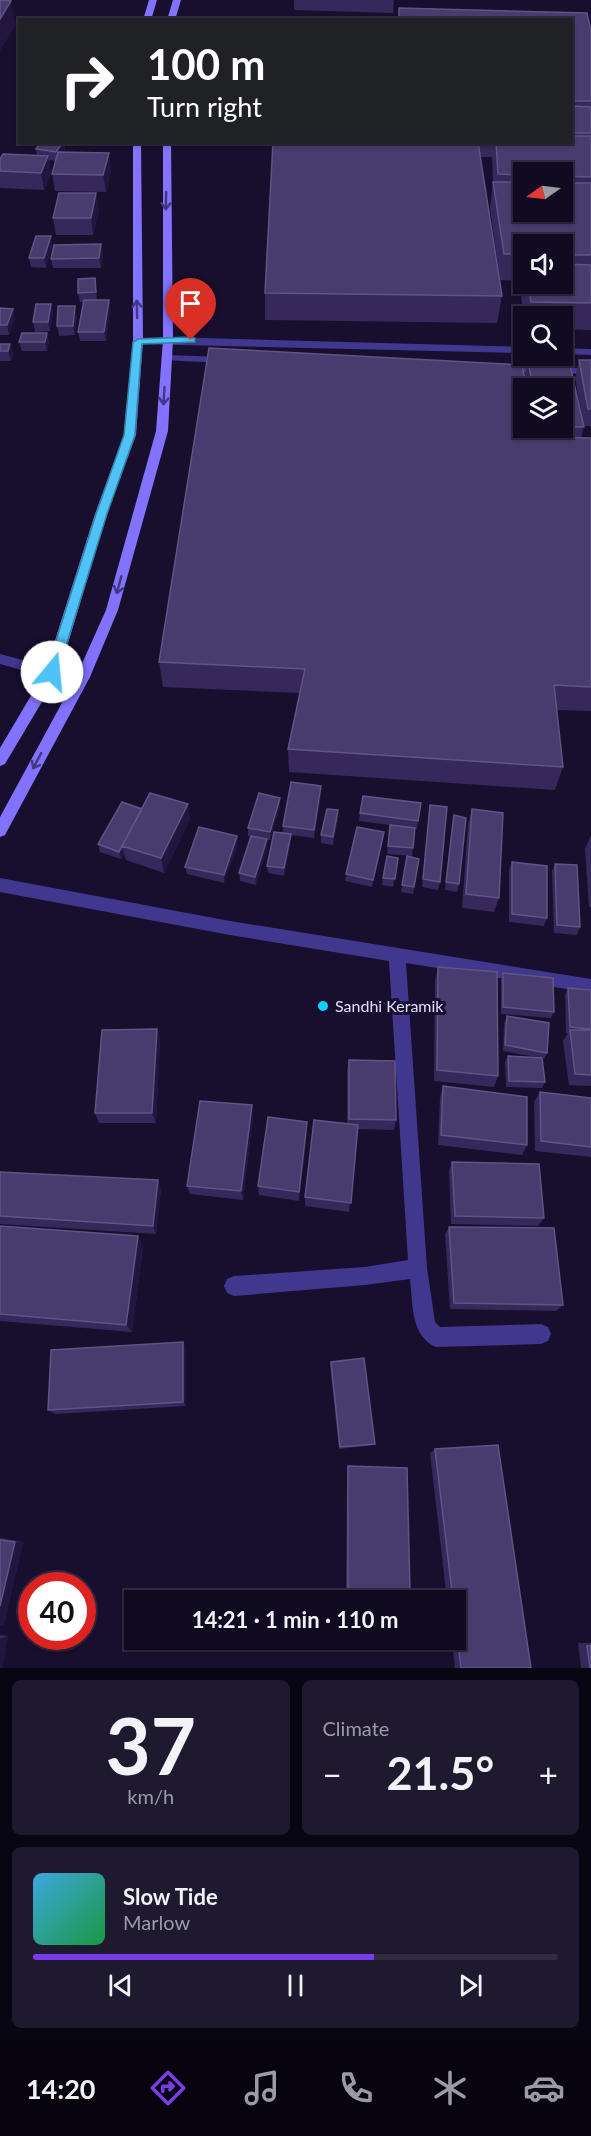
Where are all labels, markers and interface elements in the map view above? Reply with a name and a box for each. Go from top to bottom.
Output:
text: 100 m [147,39,265,89]
icon: right [48,42,126,120]
text: Turn right [147,90,262,123]
north arrow [513,162,573,222]
map controls [513,162,573,438]
one-way arrow [161,190,172,210]
button: sound [513,234,573,294]
pin [165,278,216,340]
icon: arrive [174,287,207,320]
one-way arrow [131,299,143,319]
button: search [513,306,573,366]
button: layers [513,378,573,438]
one-way arrow [158,385,169,405]
one-way arrow [113,575,124,594]
position arrow [20,640,84,704]
one-way arrow [31,752,42,770]
place label: Sandhi Keramik [335,996,444,1015]
marker: Sandhi Keramik [316,999,330,1013]
speed limit sign: 40 [18,1572,96,1650]
text: 14:21 · 1 min · 110 m [192,1606,398,1633]
text: 37 [106,1698,196,1792]
text: Climate [323,1716,389,1740]
text: 21.5° [386,1746,494,1800]
text: − [323,1754,342,1794]
text: + [539,1754,558,1794]
text: km/h [127,1784,174,1808]
text: Slow Tide [123,1883,218,1910]
text: Marlow [123,1910,190,1934]
icon: previous [104,1969,137,2002]
icon: pause [279,1969,312,2002]
icon: next [454,1969,487,2002]
icon: directions [147,2067,189,2109]
icon: music [241,2067,283,2109]
icon: phone [335,2067,377,2109]
icon: climate [429,2067,471,2109]
icon: car [523,2067,565,2109]
text: 14:20 [26,2072,96,2105]

